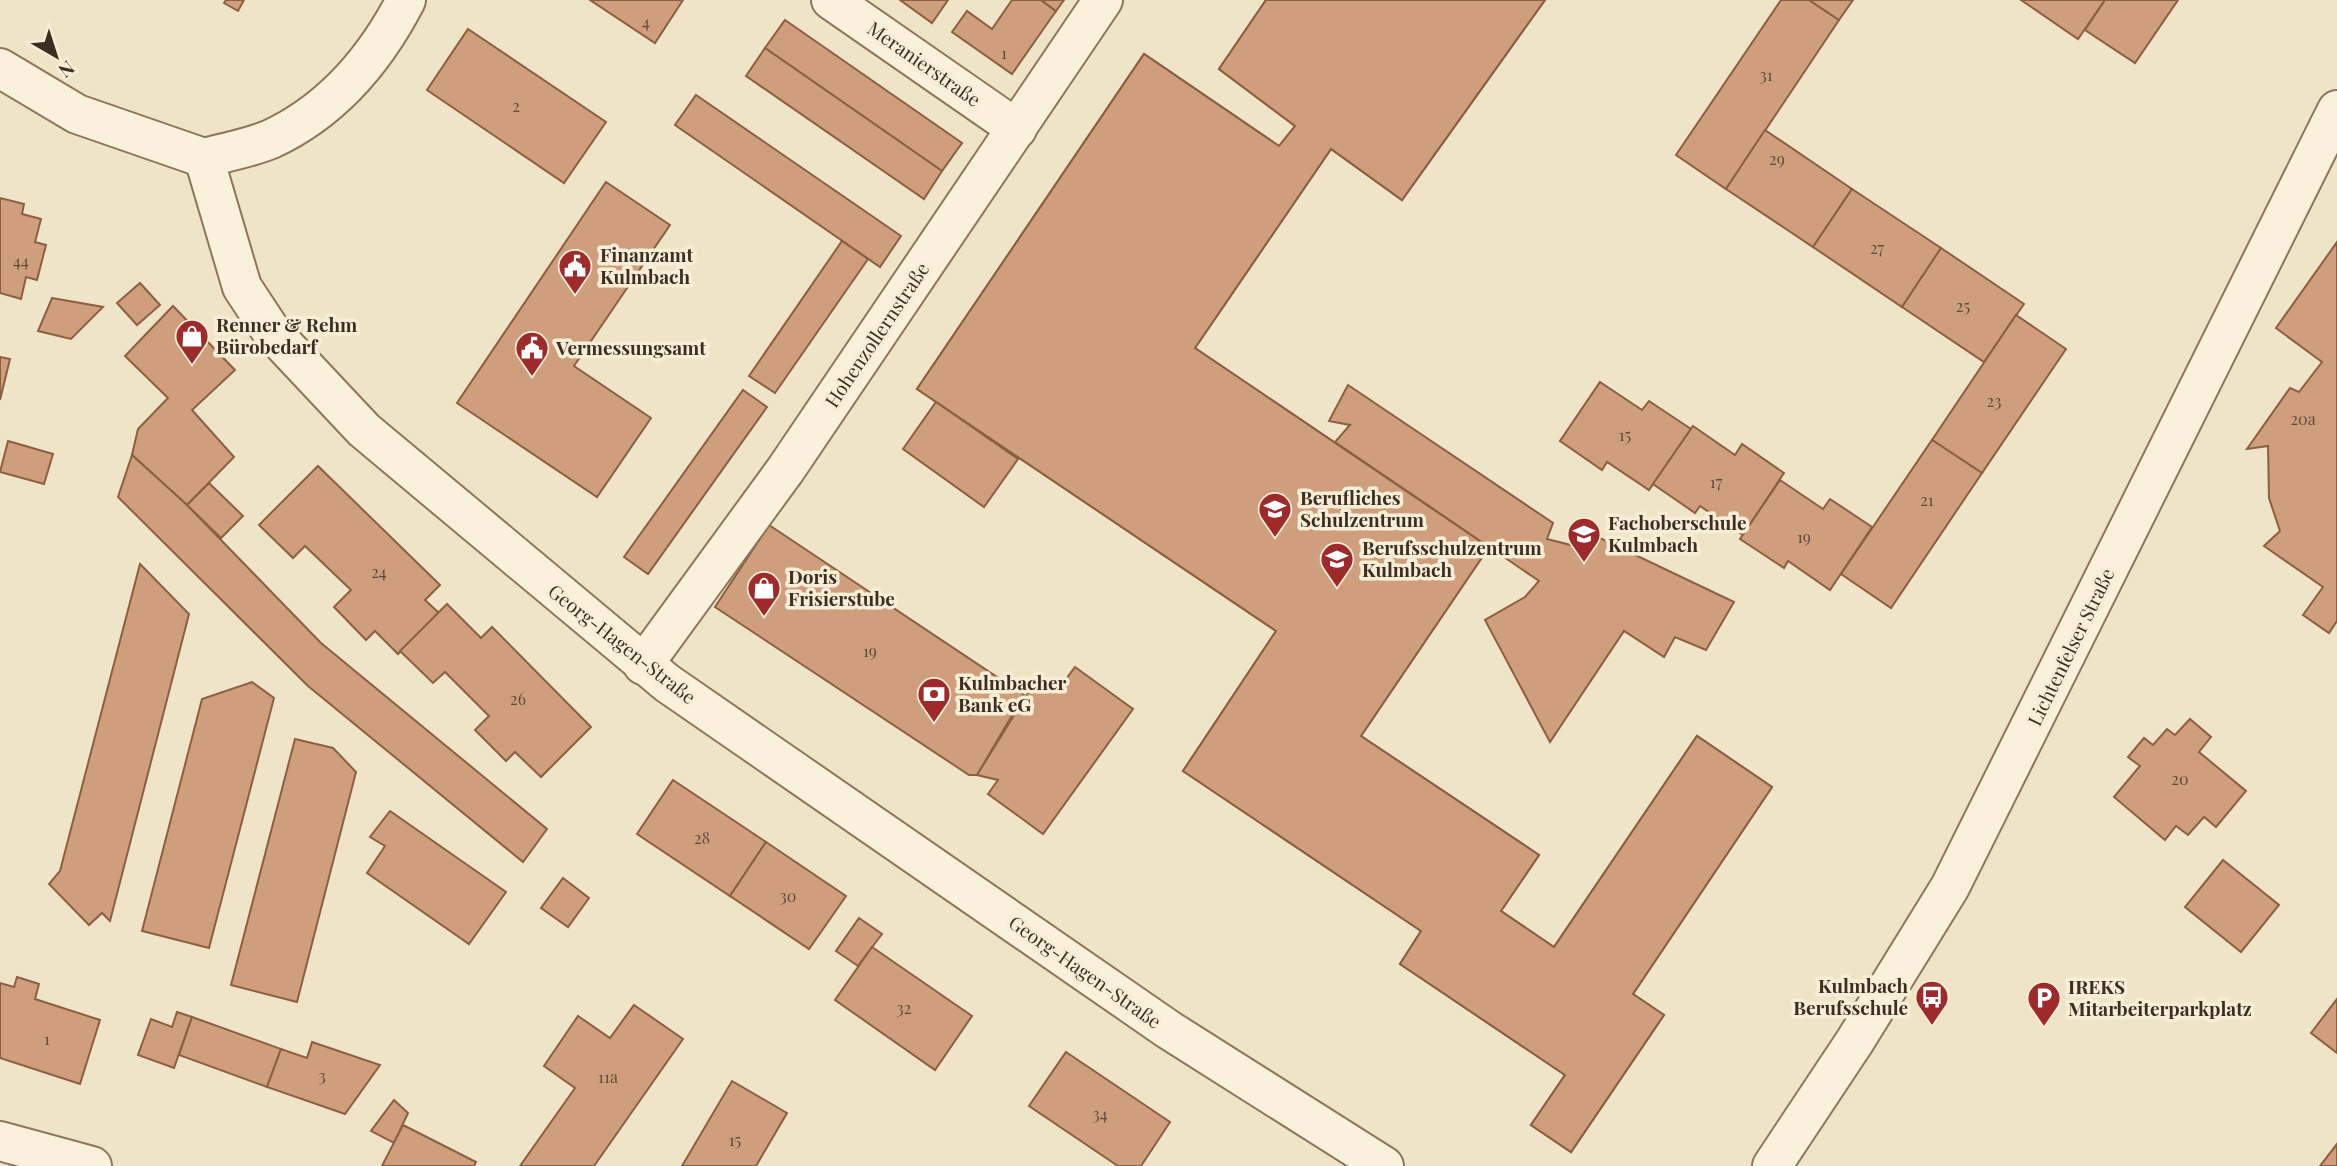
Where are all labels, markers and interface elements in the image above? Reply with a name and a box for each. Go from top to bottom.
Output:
house number: 4 [642,11,650,32]
street label: Meranierstraße [863,15,986,112]
north arrow [21,21,91,91]
house number: 1 [1001,42,1007,63]
text: N [54,56,81,85]
house number: 31 [1759,64,1773,85]
house number: 2 [512,95,520,116]
house number: 29 [1769,148,1785,169]
house number: 27 [1870,237,1885,258]
place label: Finanzamt Kulmbach [600,241,693,289]
public building icon: Finanzamt Kulmbach [556,247,594,296]
house number: 44 [13,250,29,271]
street label: Hohenzollernstraße [818,257,934,412]
house number: 25 [1956,295,1970,316]
place label: Renner & Rehm Bürobedarf [216,311,357,359]
shop icon: Renner & Rehm Bürobedarf [173,317,211,366]
public building icon: Vermessungsamt [513,329,551,378]
place label: Vermessungsamt [555,334,706,360]
house number: 23 [1987,390,2001,411]
house number: 20a [2290,408,2316,429]
house number: 15 [1619,424,1631,445]
house number: 17 [1710,471,1723,492]
place label: Berufliches Schulzentrum [1300,484,1424,532]
house number: 21 [1920,489,1934,510]
school or university icon: Berufliches Schulzentrum [1256,490,1294,539]
place label: Fachoberschule Kulmbach [1608,509,1747,557]
school or university icon: Fachoberschule Kulmbach [1565,515,1603,564]
house number: 19 [1797,526,1811,547]
place label: Berufsschulzentrum Kulmbach [1362,534,1542,582]
school or university icon: Berufsschulzentrum Kulmbach [1318,540,1356,589]
house number: 24 [371,561,387,582]
place label: Doris Frisierstube [788,563,895,611]
street label: Lichtenfelser Straße [2021,563,2120,730]
shop icon: Doris Frisierstube [745,569,783,618]
street label: Georg-Hagen-Straße [543,577,702,709]
house number: 19 [863,640,877,661]
place label: Kulmbacher Bank eG [958,669,1066,717]
bank icon: Kulmbacher Bank eG [915,675,953,724]
house number: 26 [510,688,526,709]
house number: 20 [2171,768,2189,789]
house number: 28 [694,827,710,848]
house number: 30 [780,885,796,906]
street label: Georg-Hagen-Straße [1004,909,1167,1034]
place label: Kulmbach Berufsschule [1793,972,1908,1020]
place label: IREKS Mitarbeiterparkplatz [2068,973,2252,1021]
bus stop icon: Kulmbach Berufsschule [1913,978,1951,1027]
parking icon: IREKS Mitarbeiterparkplatz [2025,979,2063,1028]
house number: 32 [897,997,911,1018]
house number: 1 [44,1028,50,1049]
house number: 3 [318,1065,326,1086]
house number: 11a [598,1066,618,1087]
house number: 34 [1092,1103,1108,1124]
house number: 15 [729,1129,741,1150]

